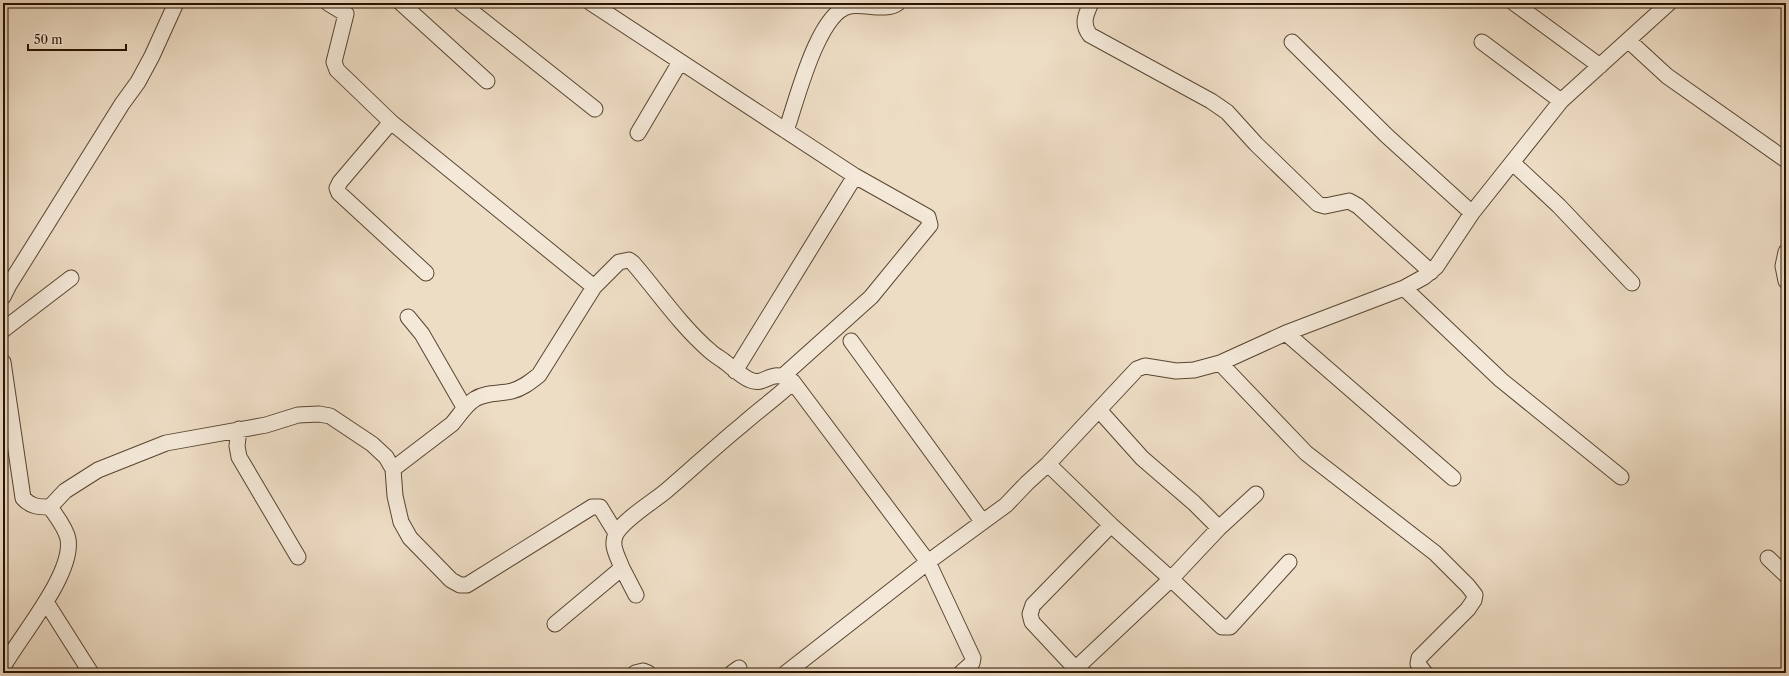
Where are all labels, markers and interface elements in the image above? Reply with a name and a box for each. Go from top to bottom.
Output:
scale bar [28,26,126,52]
text: 50 m [34,32,63,47]

